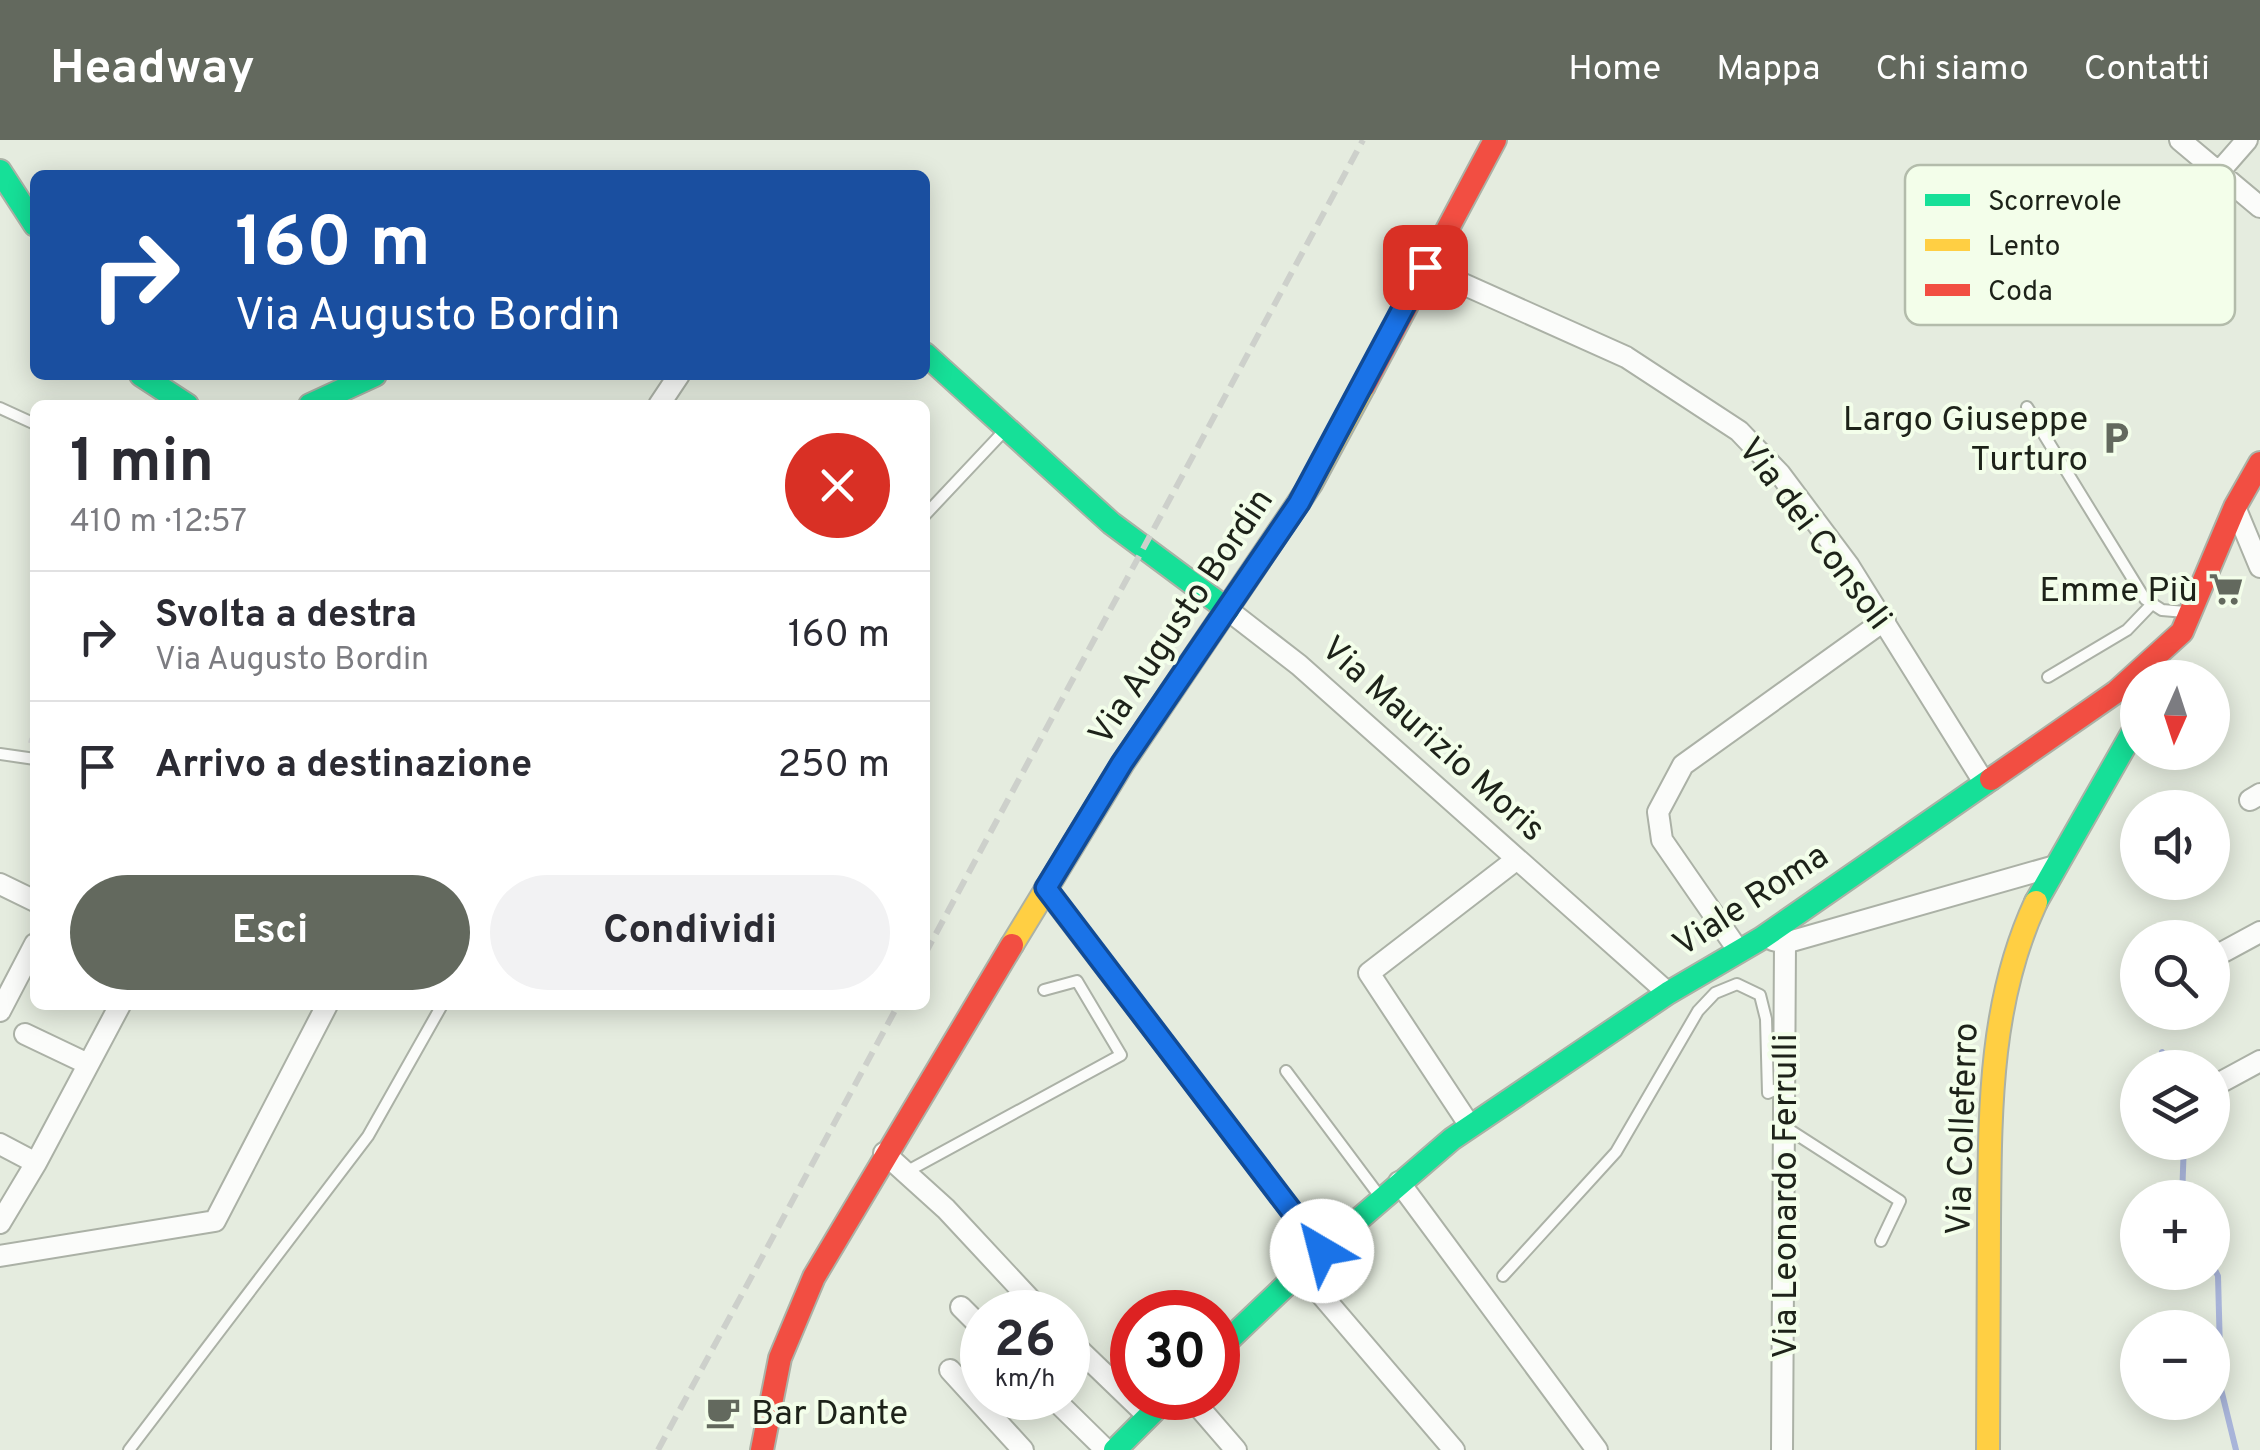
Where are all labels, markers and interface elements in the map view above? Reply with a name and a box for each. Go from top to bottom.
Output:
text: Headway [50,40,255,100]
text: Home [1568,48,1661,92]
text: Mappa [1716,48,1820,92]
text: Chi siamo [1875,48,2029,92]
text: Contatti [2084,48,2210,92]
legend [1905,165,2235,325]
text: Scorrevole [1988,185,2122,221]
text: 160 m [235,202,431,291]
icon: right [70,210,200,340]
pin [1383,225,1468,310]
text: Lento [1988,230,2060,266]
icon: arrive [1398,240,1453,295]
text: Coda [1988,275,2053,311]
text: Via Augusto Bordin [235,289,620,346]
place label: Largo Giuseppe Turturo [1843,399,2088,483]
parking icon: Largo Giuseppe Turturo [2097,419,2135,457]
text: 1 min [70,427,214,503]
street label: Via dei Consoli [1727,430,1900,640]
button: close [785,433,890,538]
street label: Via Augusto Bordin [1080,481,1285,754]
text: 410 m · 12:57 [70,503,247,543]
place label: Emme Più [2039,570,2198,614]
supermarket icon: Emme Più [2207,570,2245,608]
text: Svolta a destra [155,592,417,641]
icon: right [70,609,125,664]
text: 160 m [788,612,890,661]
street label: Via Maurizio Moris [1311,628,1553,853]
text: Via Augusto Bordin [155,641,429,681]
north arrow [2120,660,2230,770]
map controls [2120,660,2230,1420]
icon: arrive [70,739,125,794]
text: Arrivo a destinazione [155,742,532,791]
text: 250 m [778,742,890,791]
button: sound [2120,790,2230,900]
street label: Viale Roma [1666,835,1838,968]
button: Esci [70,875,470,990]
button: Condividi [490,875,890,990]
button: search [2120,920,2230,1030]
street label: Via Colleferro [1938,1022,1990,1236]
street label: Via Leonardo Ferrulli [1765,1033,1809,1359]
button: layers [2120,1050,2230,1160]
button: + [2120,1180,2230,1290]
position arrow [1270,1199,1374,1303]
speed limit sign: 30 [1110,1290,1240,1420]
button: − [2120,1310,2230,1420]
text: 26 [994,1311,1056,1374]
text: km/h [995,1364,1055,1396]
cafe icon: Bar Dante [704,1393,742,1431]
place label: Bar Dante [751,1393,908,1437]

